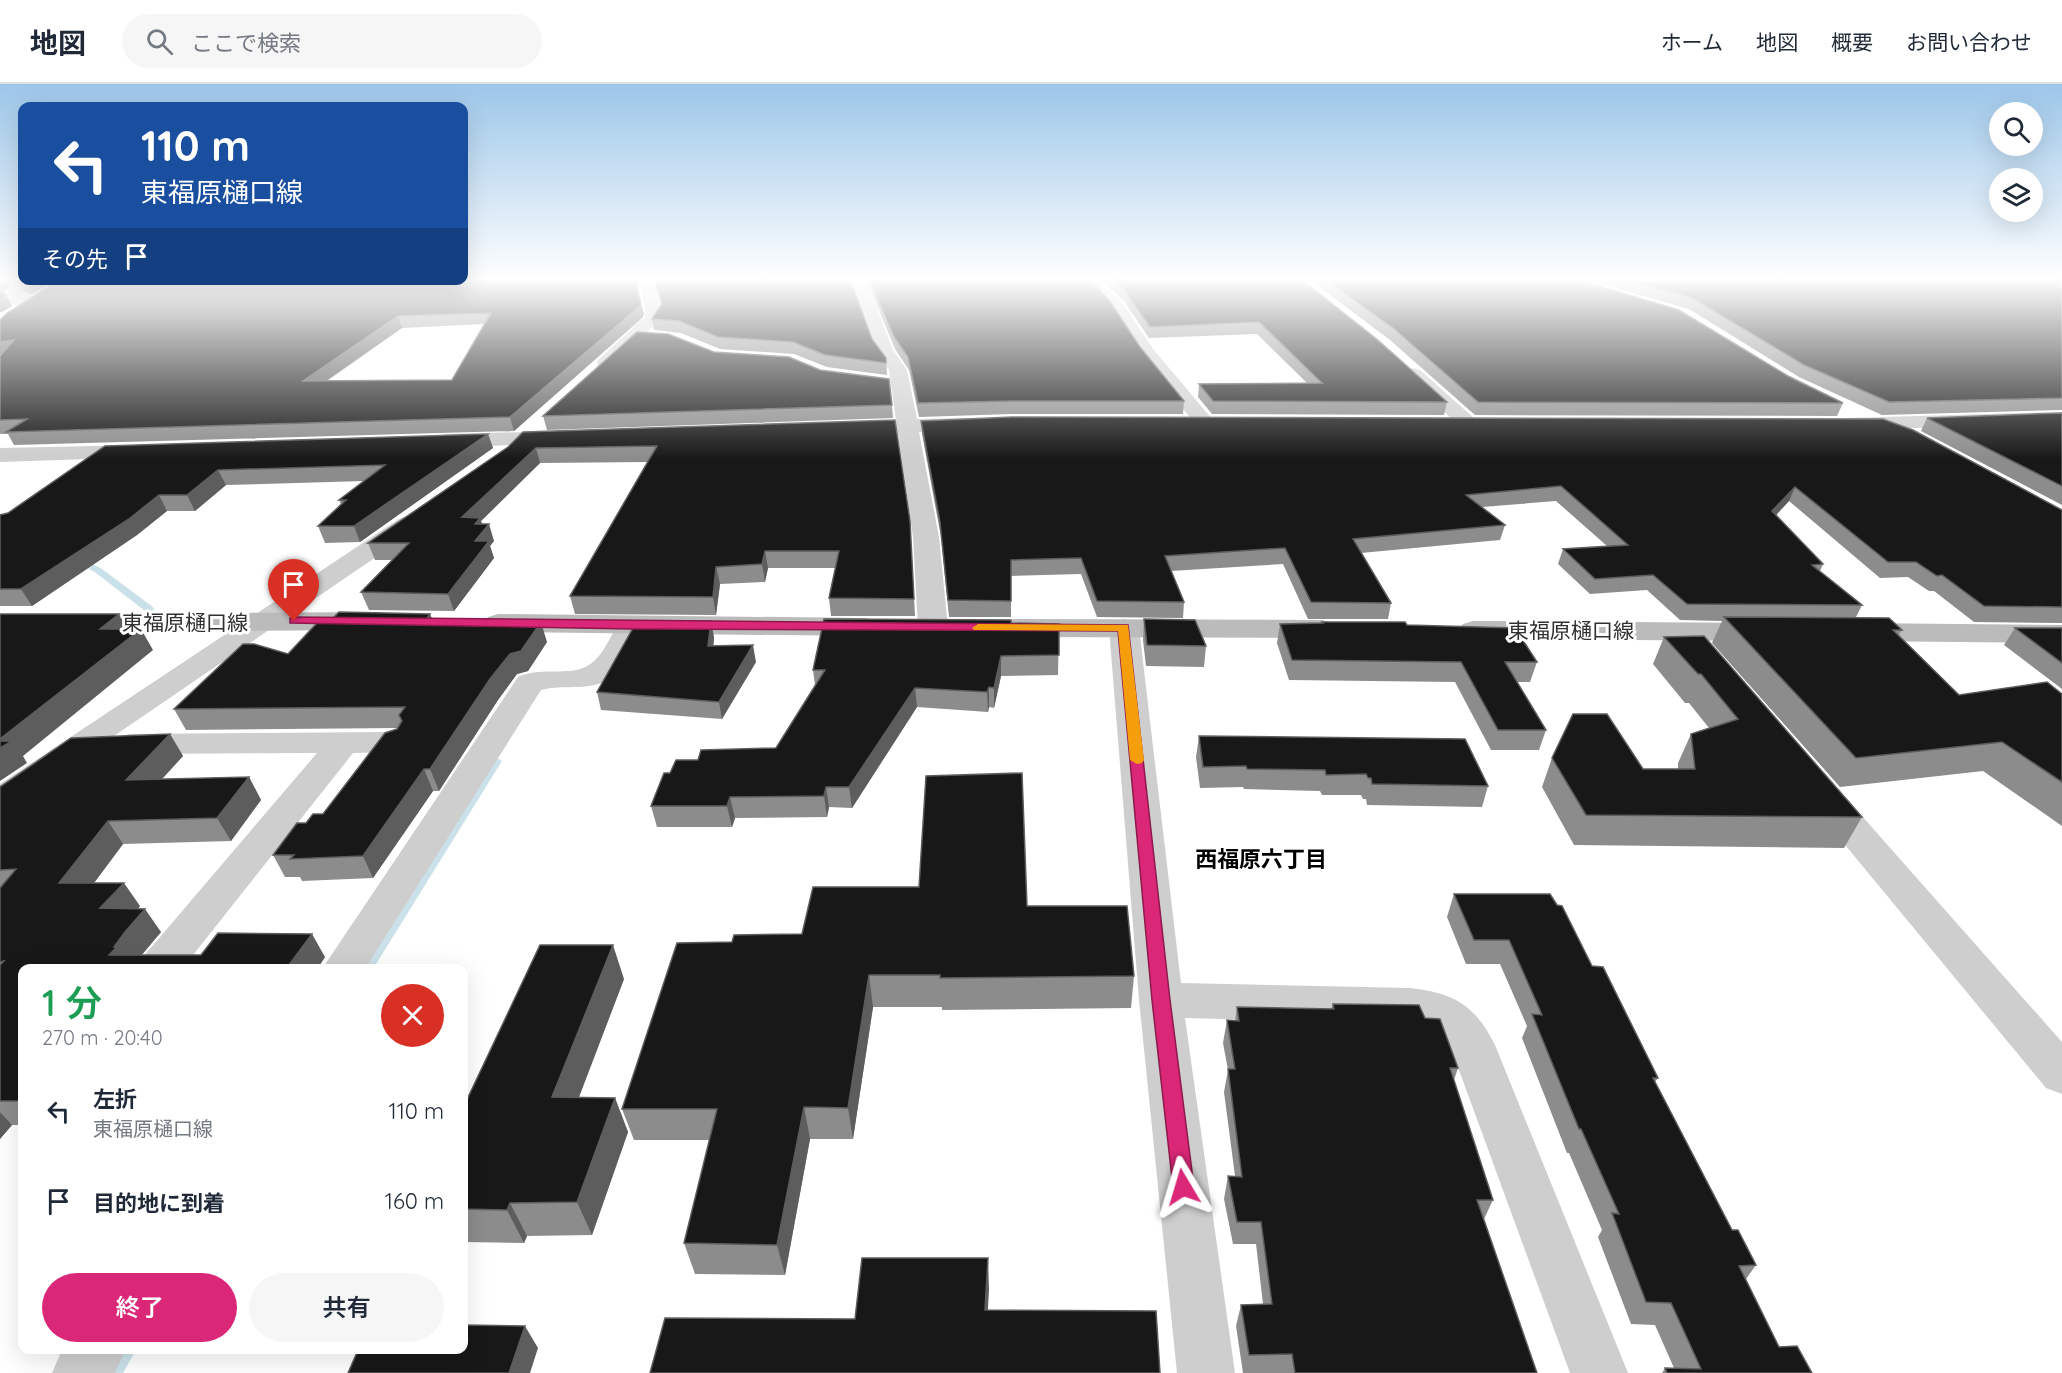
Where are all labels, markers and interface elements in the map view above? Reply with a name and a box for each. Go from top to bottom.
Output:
search box [122,14,542,68]
text: 地図 [30,25,86,60]
icon: search [143,25,176,58]
text: ここで検索 [191,29,301,57]
text: ホーム [1661,29,1723,55]
text: 地図 [1756,29,1798,55]
text: 概要 [1831,29,1873,55]
text: お問い合わせ [1906,29,2032,55]
map controls [1989,102,2043,222]
button: search [1989,102,2043,156]
text: 110 m [141,119,250,172]
icon: left [42,126,120,204]
button: layers [1989,168,2043,222]
text: 東福原樋口線 [141,175,303,209]
icon: arrive [120,240,153,273]
text: その先 [42,245,108,273]
pin [268,559,319,621]
icon: arrive [277,568,310,601]
street label: 東福原樋口線 [122,609,248,635]
street label: 東福原樋口線 [1508,617,1634,643]
district label: 西福原六丁目 [1195,845,1327,873]
text: 1 分 [42,980,102,1025]
button: close [381,984,444,1047]
text: 270 m · 20:40 [42,1025,163,1050]
text: 左折 [93,1085,137,1113]
icon: left [42,1095,75,1128]
text: 110 m [389,1097,444,1125]
text: 東福原樋口線 [93,1116,213,1141]
position arrow [1151,1155,1215,1219]
icon: arrive [42,1185,75,1218]
text: 160 m [385,1187,444,1215]
text: 目的地に到着 [93,1189,225,1217]
button: 終了 [42,1273,237,1342]
button: 共有 [249,1273,444,1342]

